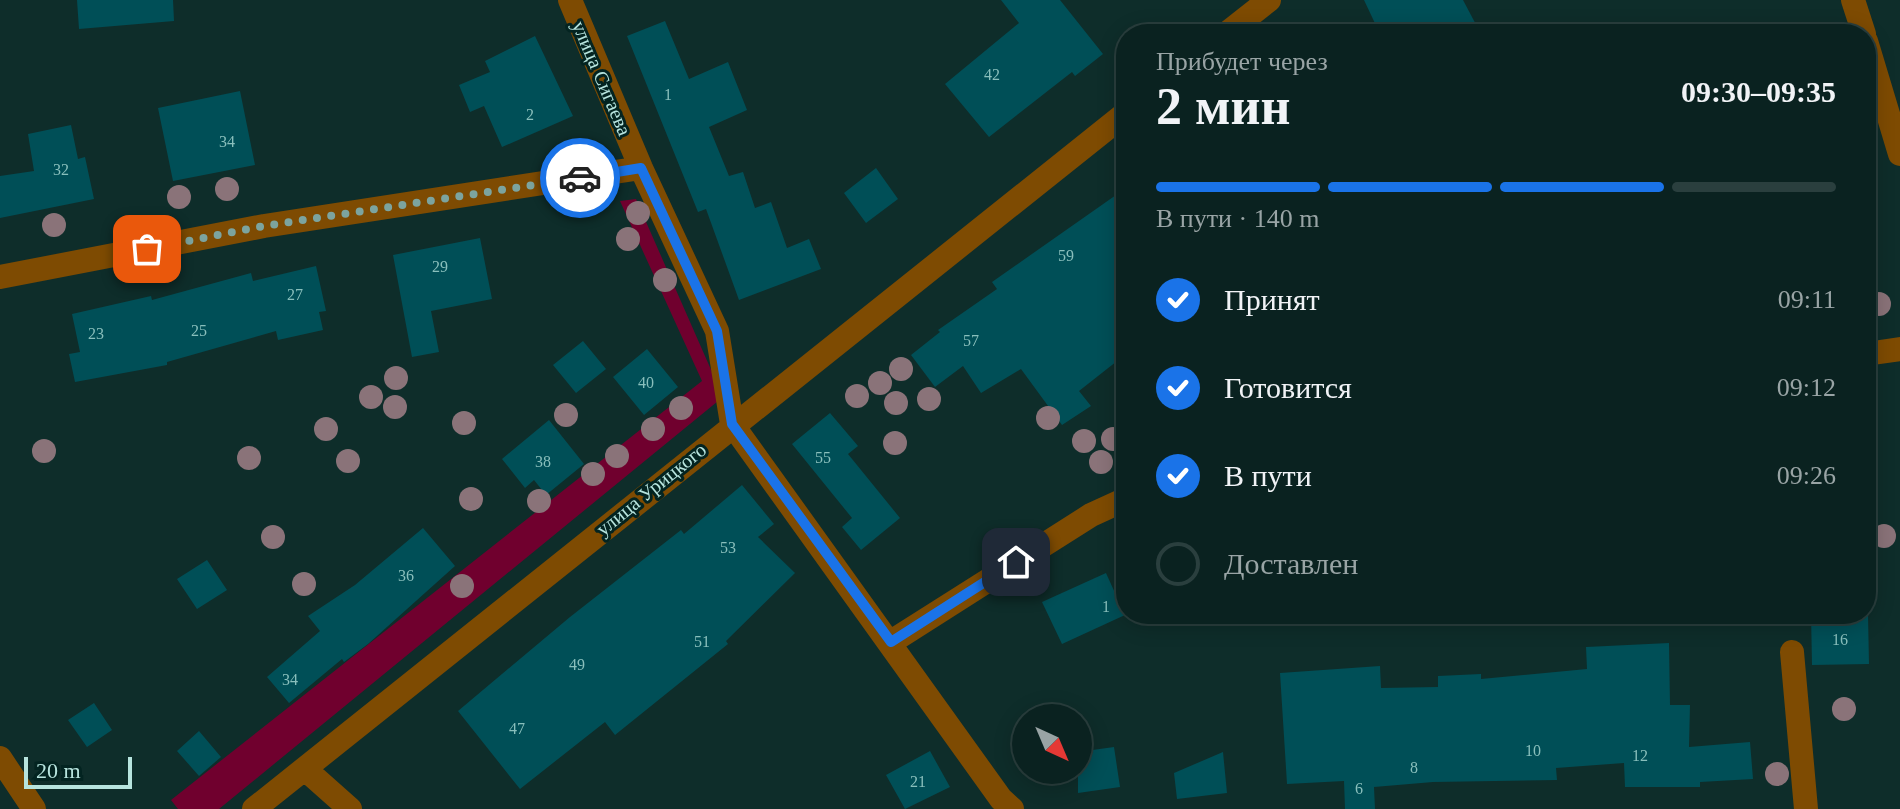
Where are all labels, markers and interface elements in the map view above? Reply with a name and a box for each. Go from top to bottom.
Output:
street label: улица Сигаева [567,17,636,139]
text: Прибудет через [1156,47,1328,76]
house number: 42 [984,66,1000,83]
text: 09:30–09:35 [1681,75,1836,108]
text: 2 мин [1156,78,1290,135]
house number: 1 [664,86,672,103]
house number: 2 [526,106,534,123]
house number: 34 [219,133,235,150]
courier [540,138,620,218]
icon: car [558,156,602,200]
house number: 32 [53,161,69,178]
text: В пути · 140 m [1156,204,1319,233]
pin [113,215,181,283]
icon: bag [125,227,169,271]
house number: 59 [1058,247,1074,264]
house number: 29 [432,258,448,275]
icon: check [1156,278,1200,322]
text: Принят [1224,283,1320,316]
text: 09:11 [1778,285,1836,314]
house number: 27 [287,286,303,303]
house number: 25 [191,322,207,339]
house number: 23 [88,325,104,342]
house number: 57 [963,332,979,349]
icon: check [1156,366,1200,410]
text: Готовится [1224,371,1352,404]
text: 09:12 [1777,373,1836,402]
house number: 40 [638,374,654,391]
street label: улица Урицкого [592,438,711,541]
house number: 55 [815,449,831,466]
house number: 38 [535,453,551,470]
icon: check [1156,454,1200,498]
text: В пути [1224,459,1312,492]
text: 09:26 [1777,461,1836,490]
pin [982,528,1050,596]
house number: 53 [720,539,736,556]
icon: home [994,540,1038,584]
text: Доставлен [1224,547,1358,580]
house number: 36 [398,567,414,584]
house number: 1 [1102,598,1110,615]
house number: 16 [1832,631,1848,648]
house number: 51 [694,633,710,650]
house number: 49 [569,656,585,673]
house number: 34 [282,671,298,688]
north arrow [1012,704,1092,784]
map controls [1012,704,1092,784]
house number: 47 [509,720,525,737]
house number: 10 [1525,742,1541,759]
house number: 12 [1632,747,1648,764]
scale bar [24,753,132,789]
text: 20 m [36,758,81,783]
house number: 8 [1410,759,1418,776]
house number: 21 [910,773,926,790]
house number: 6 [1355,780,1363,797]

